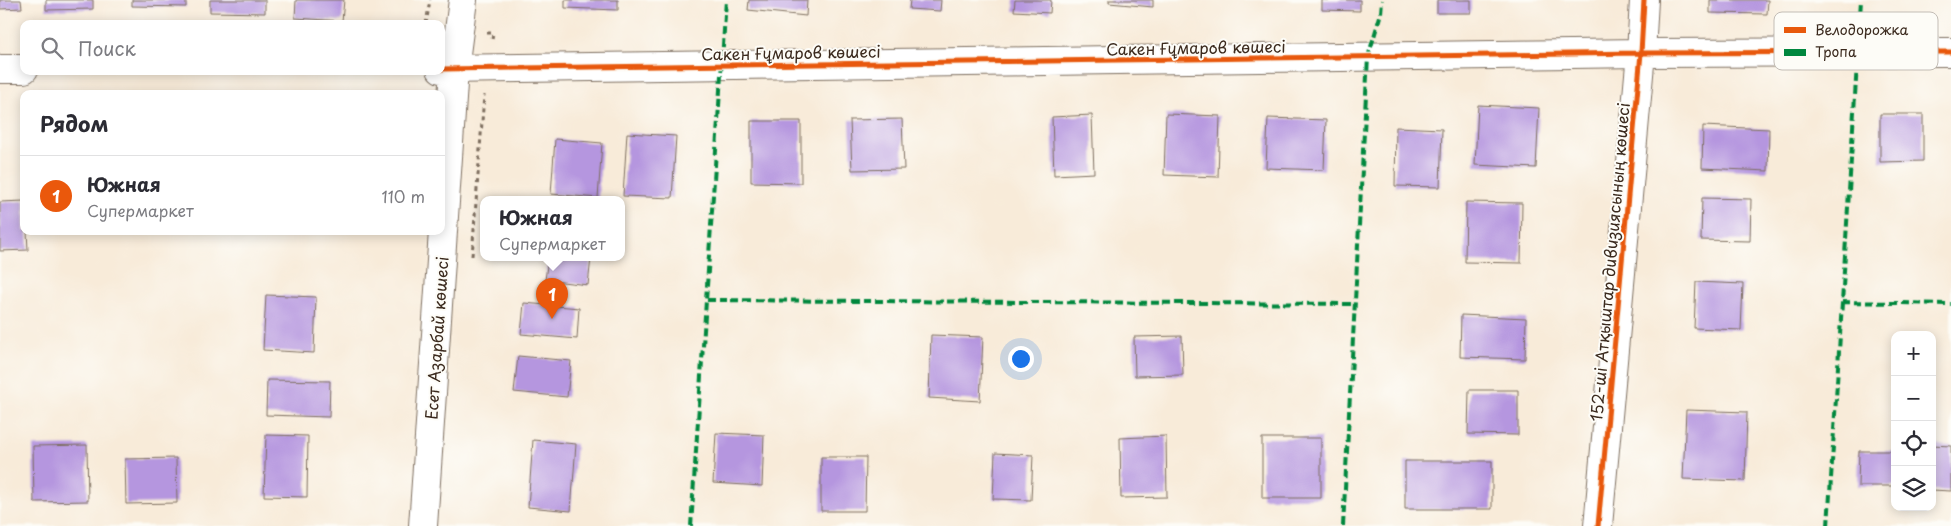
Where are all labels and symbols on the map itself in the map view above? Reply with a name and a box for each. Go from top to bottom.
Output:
legend [1774,12,1938,70]
text: Велодорожка [1815,19,1909,40]
street label: Сакен Ғұмаров көшесі [1106,33,1286,61]
street label: Сакен Ғұмаров көшесі [701,38,881,66]
text: Тропа [1815,41,1857,62]
street label: 152-ші Атқыштар дивизиясының көшесі [1583,102,1635,422]
street label: Есет Азарбай көшесі [418,256,454,420]
pin: 1 [536,278,568,319]
your location [1008,346,1034,372]

